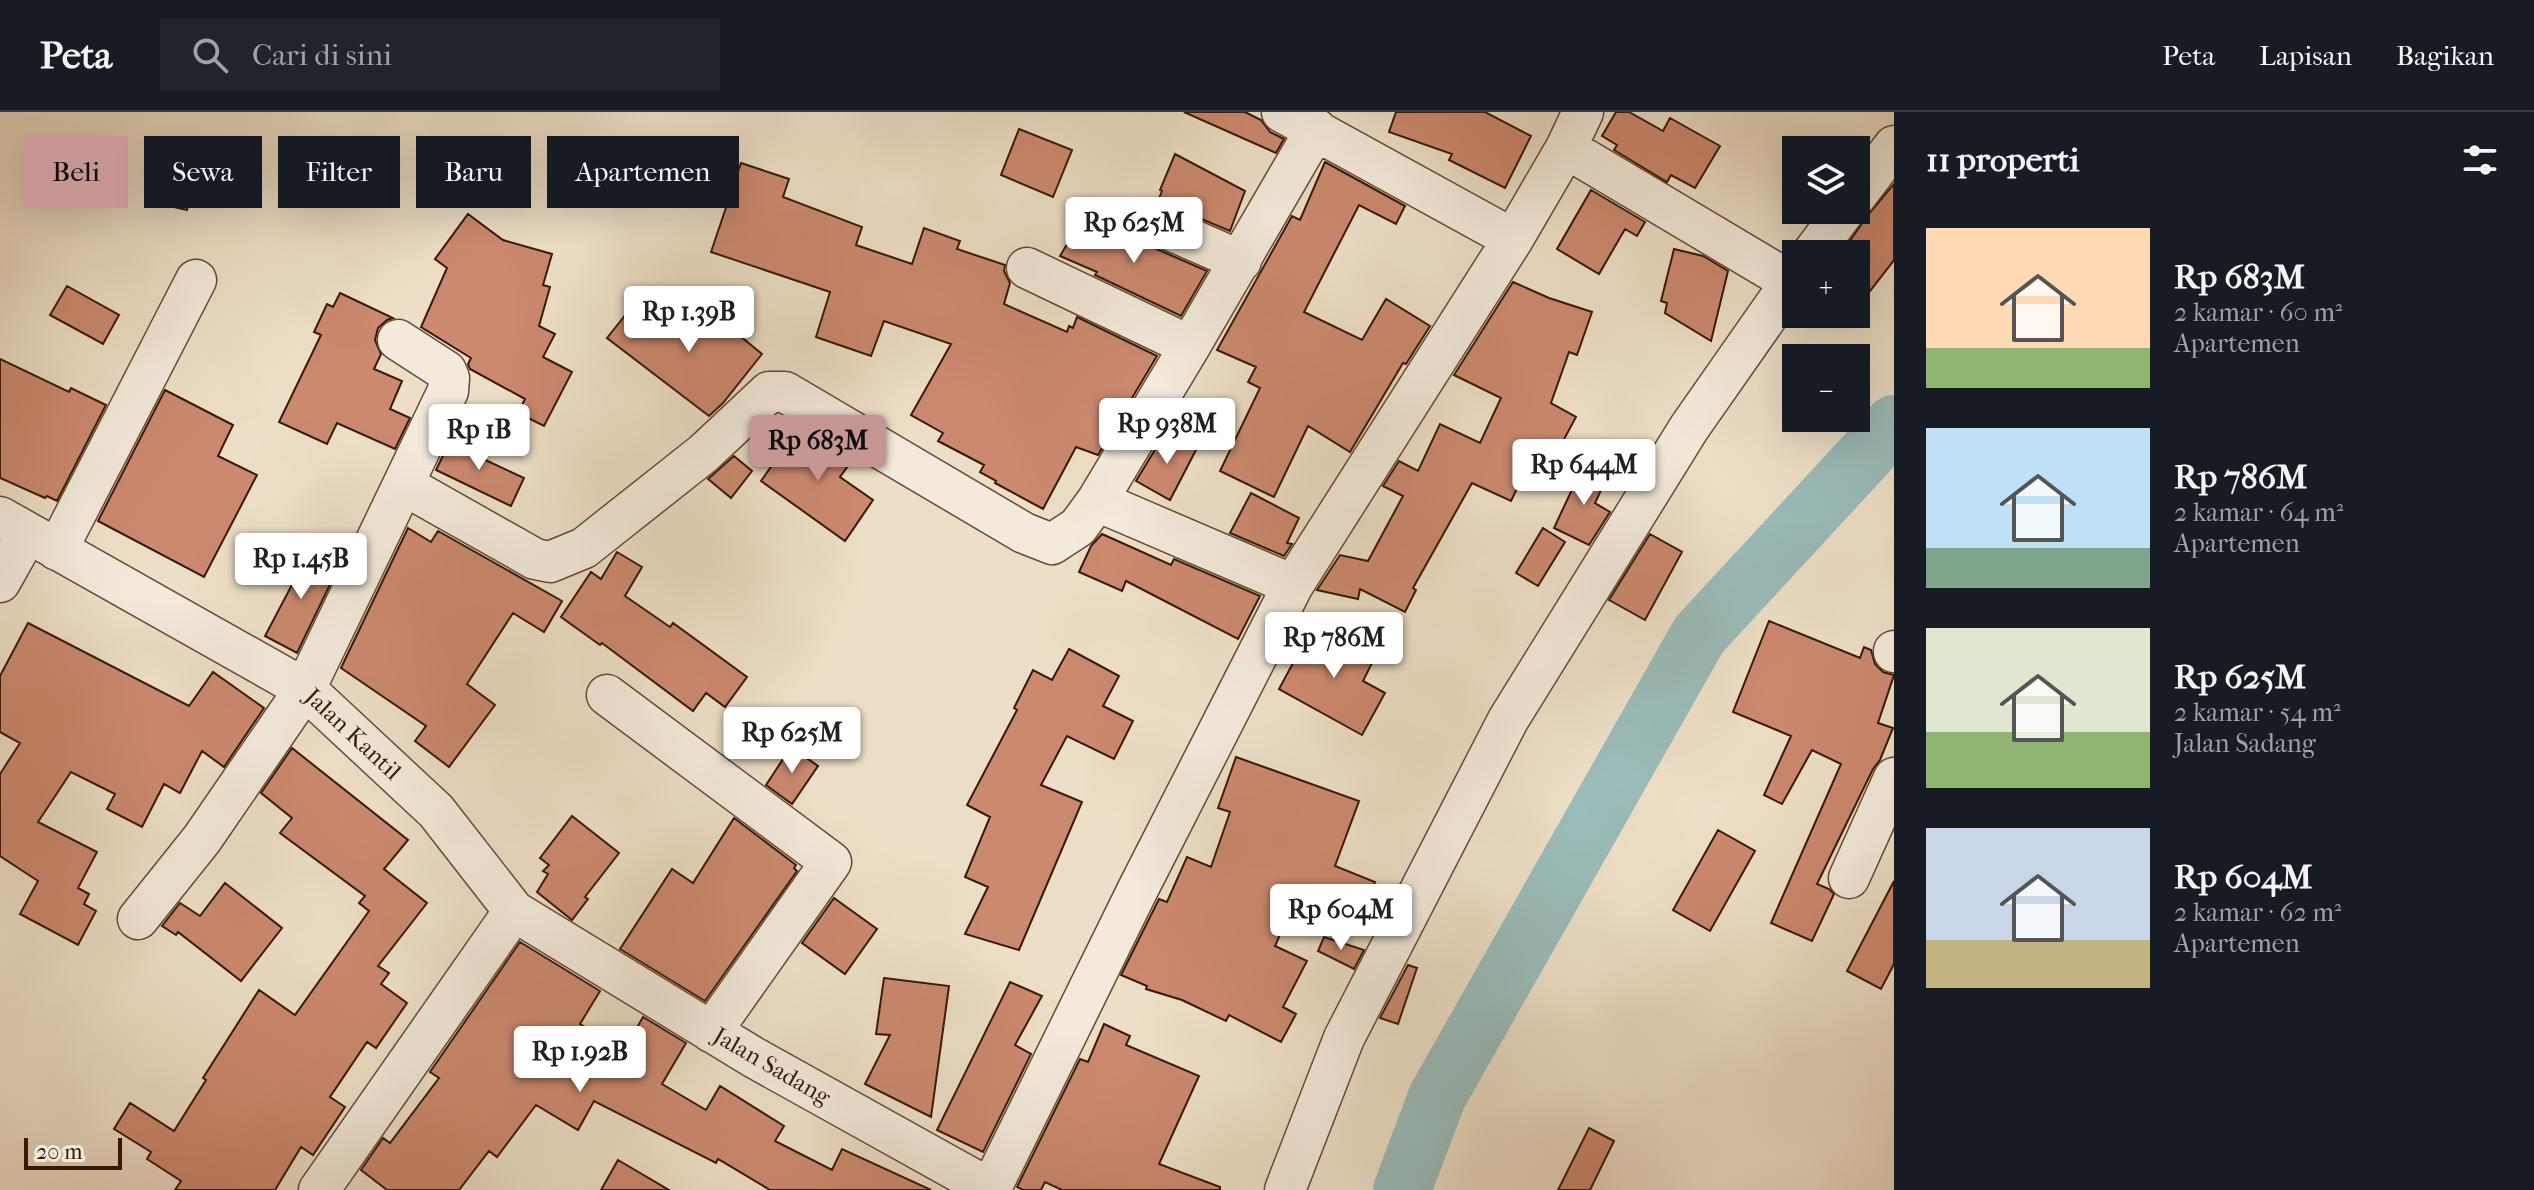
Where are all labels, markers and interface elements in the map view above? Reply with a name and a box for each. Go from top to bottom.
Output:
search box [160,19,720,91]
text: Peta [40,33,112,78]
icon: search [188,33,232,77]
text: Cari di sini [252,38,392,73]
text: Peta [2162,39,2215,72]
text: Lapisan [2259,39,2352,72]
text: Bagikan [2396,39,2494,72]
chip: Beli [24,136,128,208]
chip: Sewa [144,136,262,208]
chip: Filter [278,136,400,208]
chip: Baru [416,136,531,208]
chip: Apartemen [547,136,739,208]
map controls [1782,136,1870,432]
button: layers [1782,136,1870,224]
icon: filters [2458,138,2502,182]
text: 11 properti [1926,140,2079,180]
pin: Rp 625M [1060,197,1208,265]
text: Rp 625M [1084,207,1185,238]
button: + [1782,240,1870,328]
text: Rp 683M [2174,257,2305,297]
icon: home [1990,260,2086,356]
pin: Rp 1.39B [606,286,772,354]
text: Rp 1.39B [642,296,736,327]
text: 2 kamar · 60 m² [2174,297,2342,328]
text: Apartemen [2174,328,2300,359]
button: − [1782,344,1870,432]
pin: Rp 938M [1093,398,1241,466]
pin: Rp 1B [423,404,535,472]
text: Rp 938M [1117,408,1217,439]
text: Rp 1B [447,414,511,445]
pin: Rp 683M [744,415,892,483]
text: Rp 683M [768,425,868,456]
pin: Rp 644M [1510,439,1658,507]
text: Rp 644M [1530,449,1638,480]
text: Rp 786M [2174,457,2307,497]
icon: home [1990,460,2086,556]
text: 2 kamar · 64 m² [2174,497,2343,528]
text: Apartemen [2174,528,2300,559]
pin: Rp 1.45B [218,533,384,601]
text: Rp 1.45B [253,543,349,574]
pin: Rp 786M [1260,612,1408,680]
text: Rp 786M [1283,622,1385,653]
text: Rp 625M [2174,657,2306,697]
icon: home [1990,660,2086,756]
street label: Jalan Kantil [298,681,407,786]
text: 2 kamar · 54 m² [2174,697,2341,728]
pin: Rp 625M [718,707,866,775]
text: Rp 625M [742,717,843,748]
text: Jalan Sadang [2174,728,2316,759]
text: Rp 604M [2174,857,2312,897]
icon: home [1990,860,2086,956]
pin: Rp 604M [1267,884,1415,952]
text: Rp 604M [1288,894,1394,925]
text: 2 kamar · 62 m² [2174,897,2341,928]
text: Apartemen [2174,928,2300,959]
street label: Jalan Sadang [707,1020,837,1111]
pin: Rp 1.92B [497,1026,663,1094]
text: Rp 1.92B [532,1036,628,1067]
scale bar [24,1134,122,1170]
text: 20 m [36,1139,82,1165]

